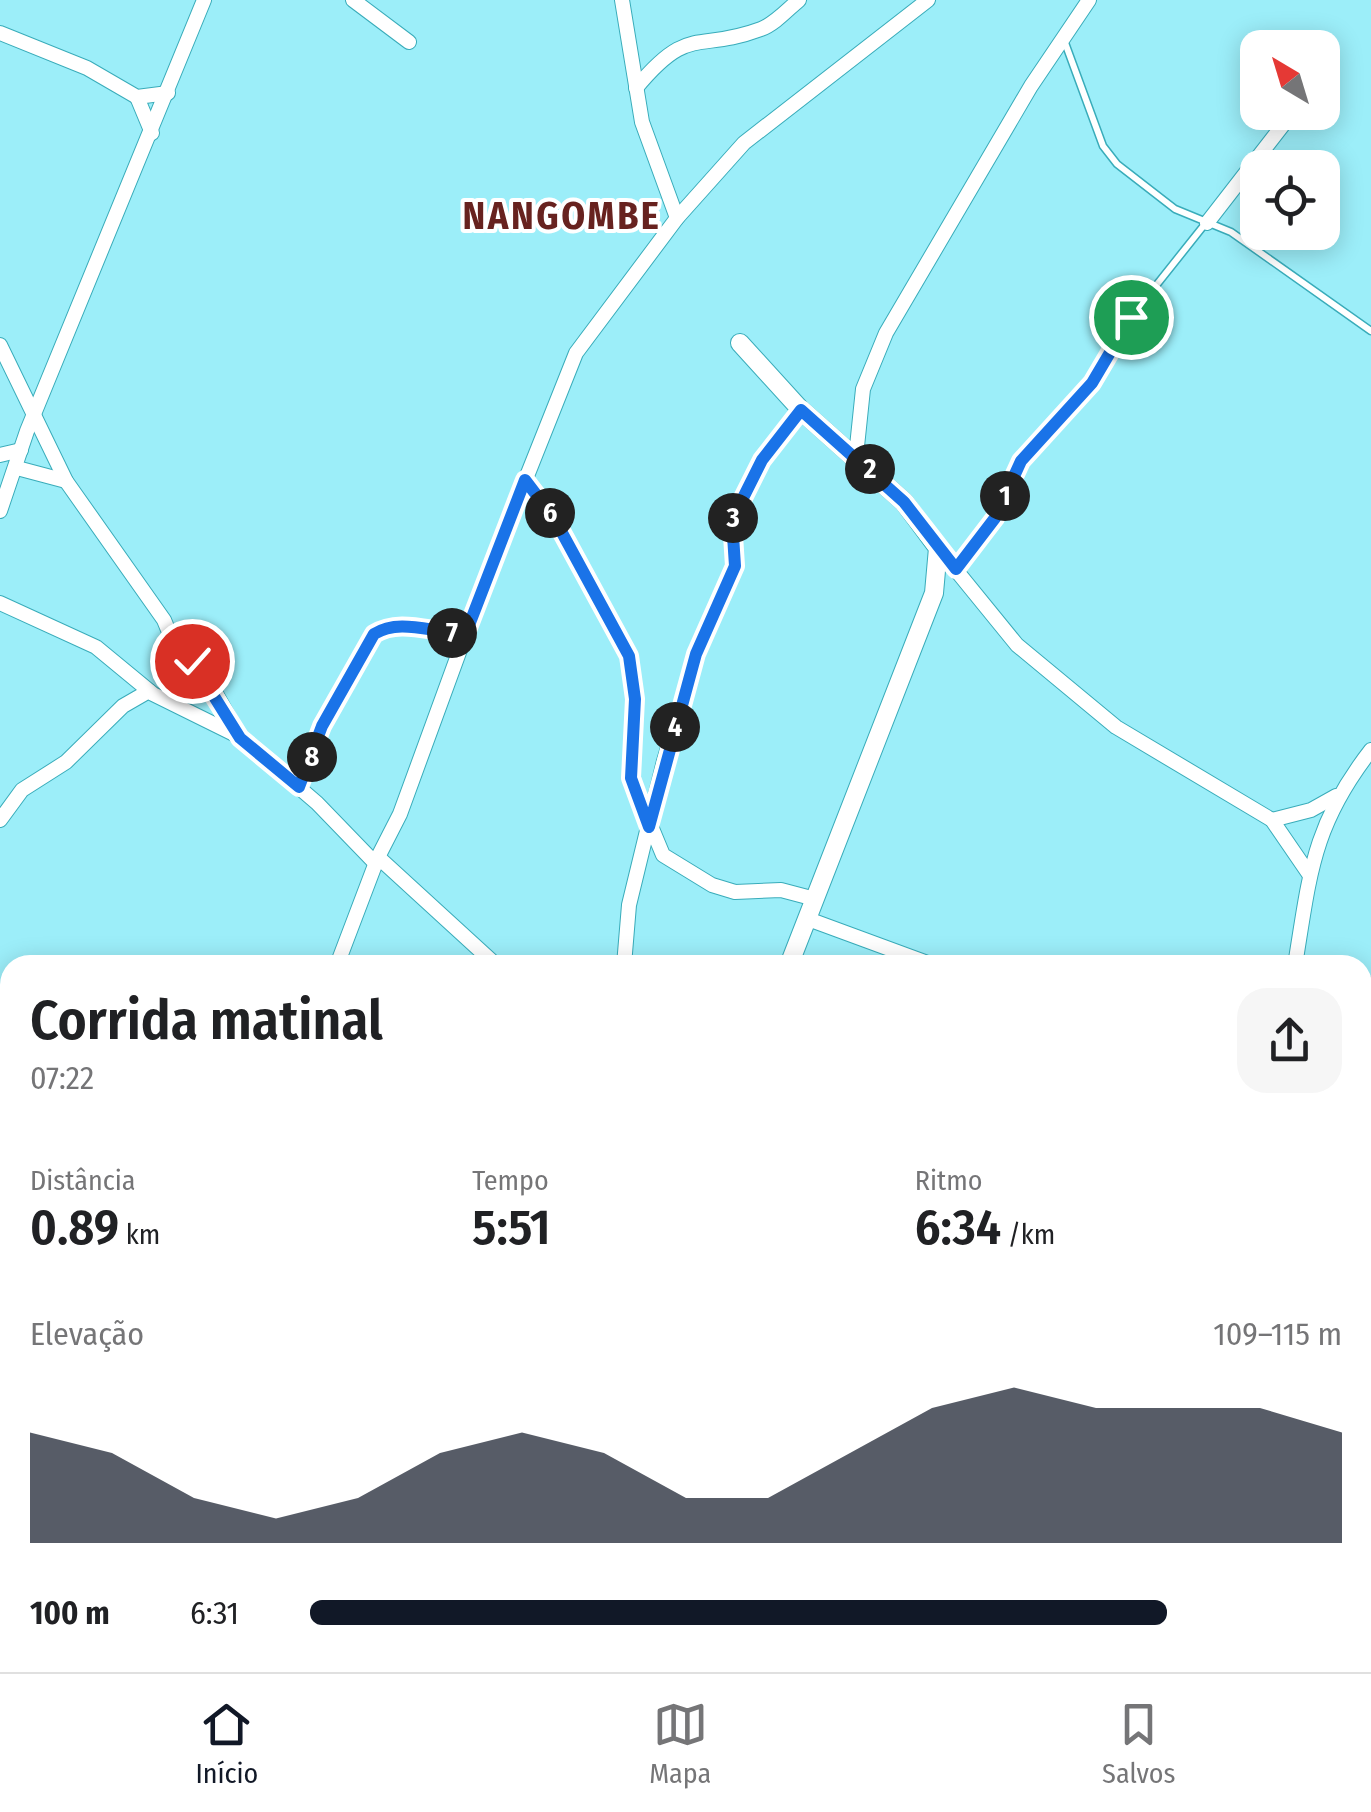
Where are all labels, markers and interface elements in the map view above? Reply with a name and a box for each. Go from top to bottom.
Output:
north arrow [1240,30,1340,130]
map controls [1240,30,1340,250]
button: locate [1240,150,1340,250]
district label: NANGOMBE [463,193,661,239]
pin [1089,275,1174,360]
icon: arrive [1104,290,1159,345]
pin: 2 [845,444,895,494]
text: 2 [864,452,876,485]
pin: 1 [980,471,1030,521]
text: 1 [999,479,1011,512]
pin: 6 [525,488,575,538]
pin: 3 [708,493,758,543]
text: 6 [543,496,557,529]
text: 3 [726,501,740,534]
pin: 7 [427,608,477,658]
text: 7 [446,616,458,649]
pin [150,619,235,704]
icon: check [165,634,220,689]
pin: 4 [650,702,700,752]
text: 4 [668,710,682,743]
pin: 8 [287,732,337,782]
text: 8 [305,740,319,773]
text: Corrida matinal [30,988,383,1054]
button: share [1237,988,1342,1093]
text: 07:22 [30,1059,94,1097]
text: Distância [30,1164,135,1197]
text: Tempo [472,1164,549,1197]
text: Ritmo [915,1164,982,1197]
text: 0.89 [30,1197,119,1257]
text: 5:51 [472,1197,550,1257]
text: 6:34 [915,1197,1001,1257]
text: km [119,1218,160,1251]
text: /km [1001,1218,1055,1251]
text: Elevação [30,1315,144,1353]
text: 109–115 m [1213,1315,1342,1353]
text: 100 m [30,1594,110,1632]
text: 6:31 [190,1594,239,1632]
tab: Início [195,1697,258,1790]
tab: Mapa [649,1697,711,1790]
tab: Salvos [1102,1697,1176,1790]

